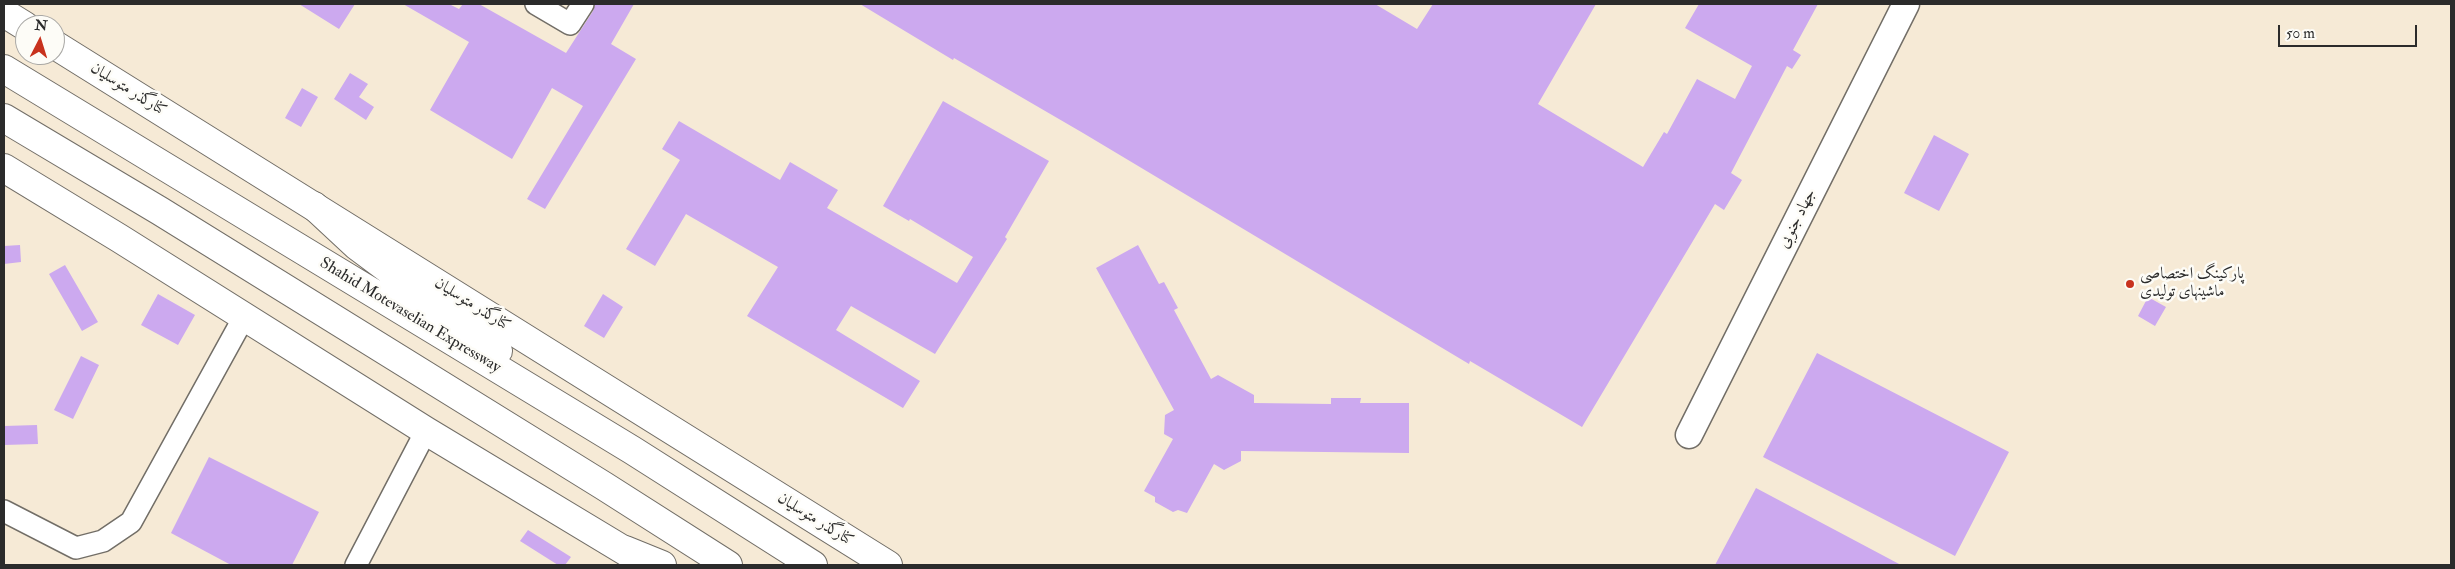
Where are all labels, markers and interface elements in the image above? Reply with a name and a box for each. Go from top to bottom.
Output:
north arrow [15,15,65,65]
scale bar [2280,15,2419,47]
text: N [34,17,48,35]
text: 50 m [2286,24,2315,43]
street label: کنارگذر متوسلیان [86,59,170,121]
street label: جهاد جنوبی [1775,186,1821,252]
street label: Shahid Motevaselian Expressway [316,254,504,378]
place label: پارکینگ اختصاصی ماشینهای تولیدی [2140,265,2244,303]
street label: کنارگذر متوسلیان [430,274,514,336]
marker: پارکینگ اختصاصی ماشینهای تولیدی [2124,278,2136,290]
street label: کنارگذر متوسلیان [773,489,857,551]

